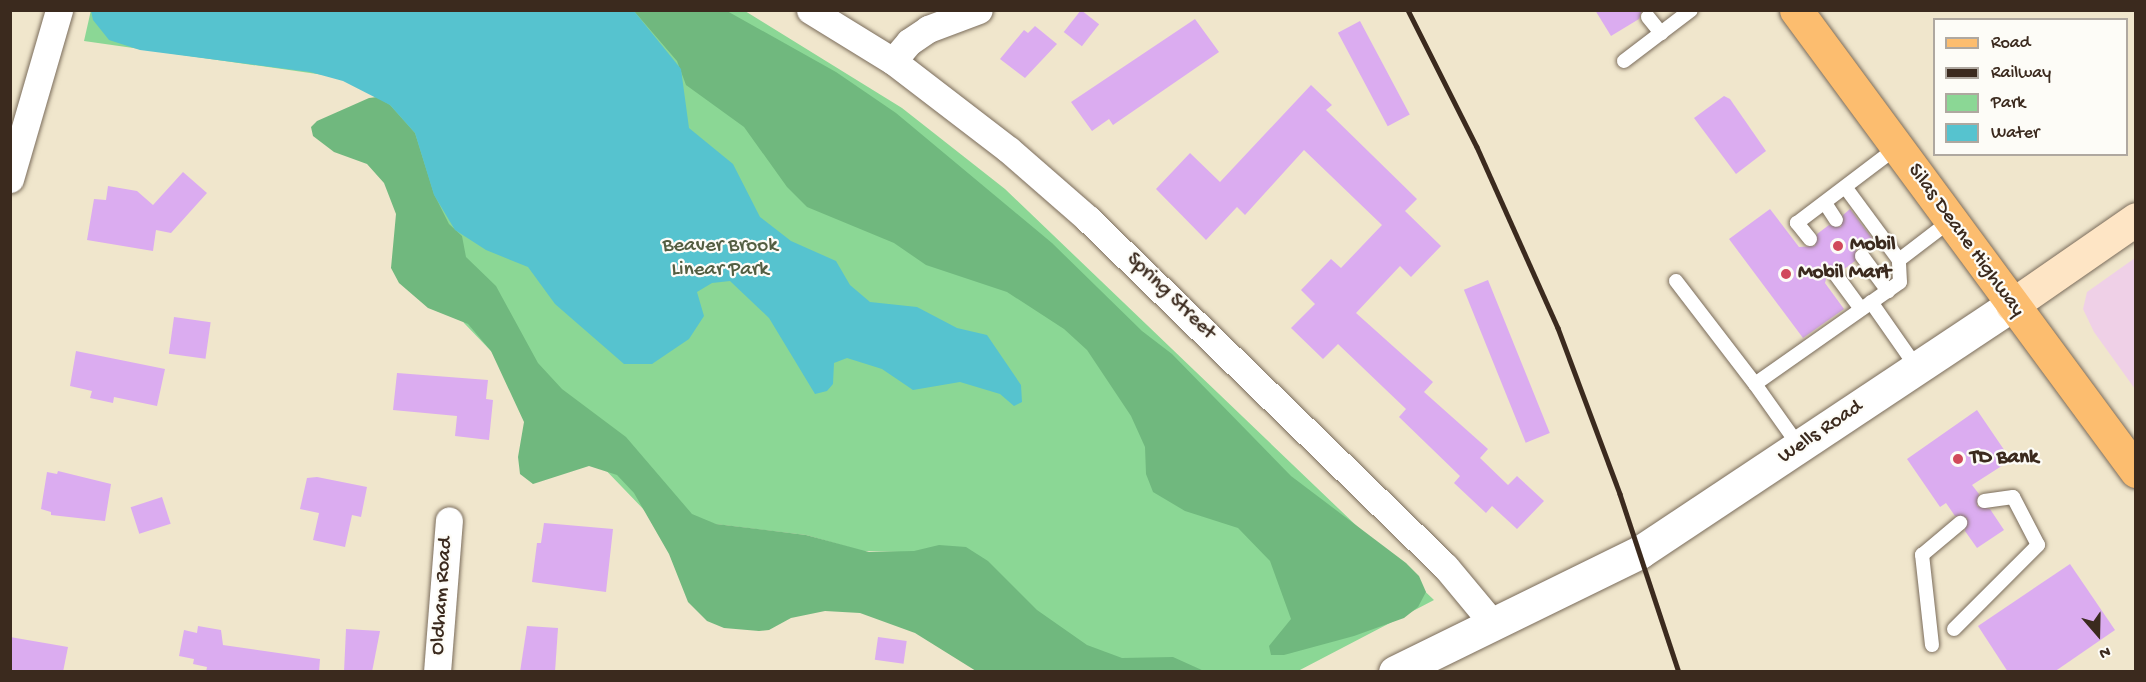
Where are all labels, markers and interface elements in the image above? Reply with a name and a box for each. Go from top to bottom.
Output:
legend [1933,18,2128,156]
text: Road [1991,33,2030,54]
text: Railway [1991,63,2051,84]
text: Park [1991,93,2025,114]
text: Water [1991,123,2039,144]
street label: Silas Deane Highway [1901,159,2029,323]
place label: Mobil [1850,233,1896,259]
park label: Beaver Brook Linear Park [662,234,778,284]
marker: Mobil [1831,239,1845,253]
street label: Spring Street [1120,248,1220,346]
place label: Mobil Mart [1798,261,1891,287]
marker: Mobil Mart [1779,267,1793,281]
street label: Wells Road [1774,396,1868,470]
place label: TD Bank [1970,446,2038,472]
marker: TD Bank [1951,452,1965,466]
street label: Oldham Road [426,536,460,656]
north arrow [2068,604,2128,664]
text: N [2096,641,2112,662]

